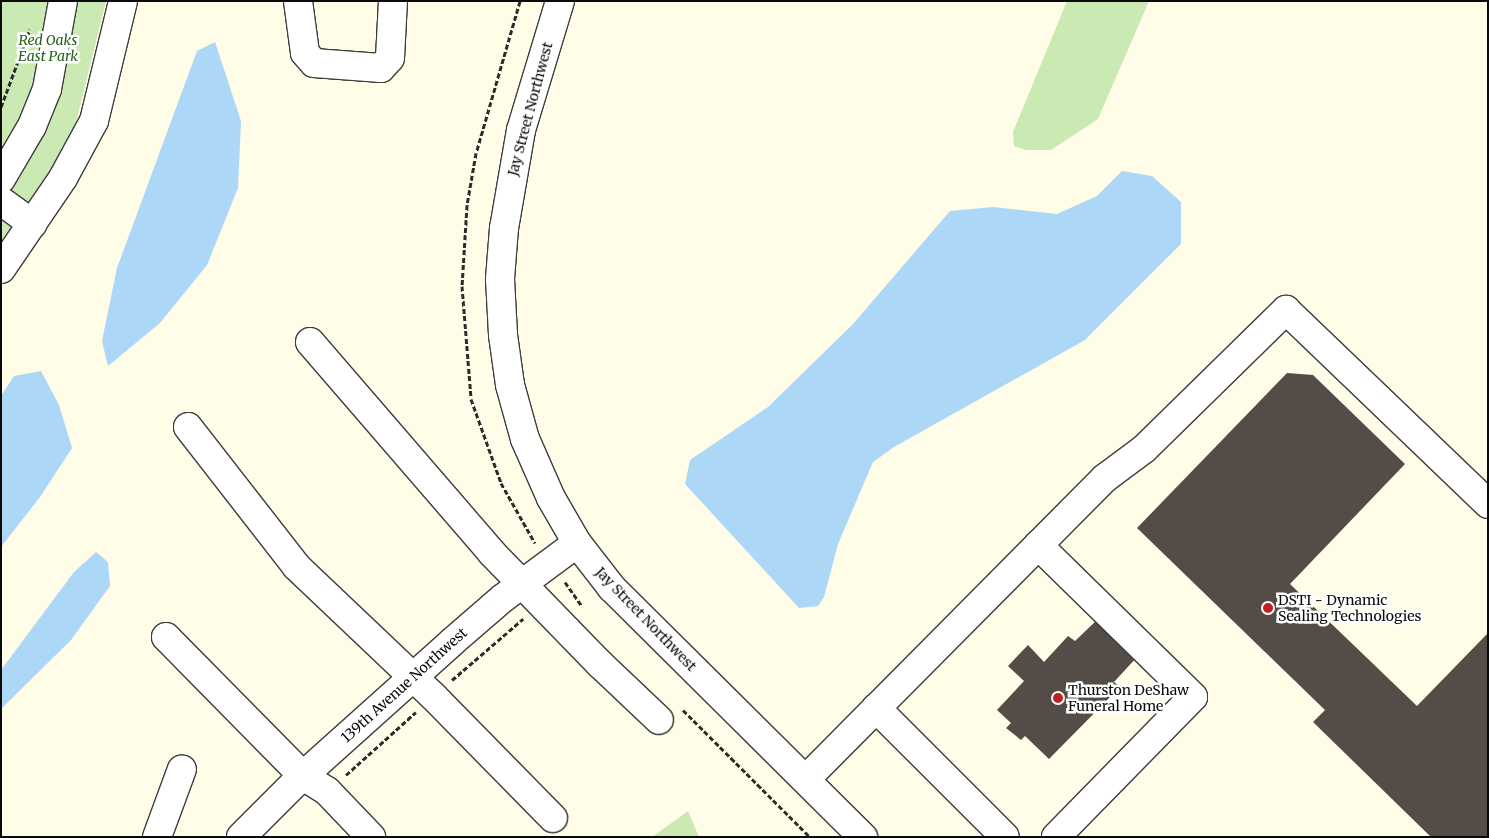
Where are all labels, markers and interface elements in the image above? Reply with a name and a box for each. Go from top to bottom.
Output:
park label: Red Oaks East Park [18,32,78,64]
street label: Jay Street Northwest [504,40,556,178]
street label: Jay Street Northwest [592,564,700,674]
place label: DSTI - Dynamic Sealing Technologies [1278,592,1421,624]
marker: DSTI - Dynamic Sealing Technologies [1262,602,1274,614]
street label: 139th Avenue Northwest [338,624,470,746]
place label: Thurston DeShaw Funeral Home [1068,682,1189,714]
marker: Thurston DeShaw Funeral Home [1052,692,1064,704]

